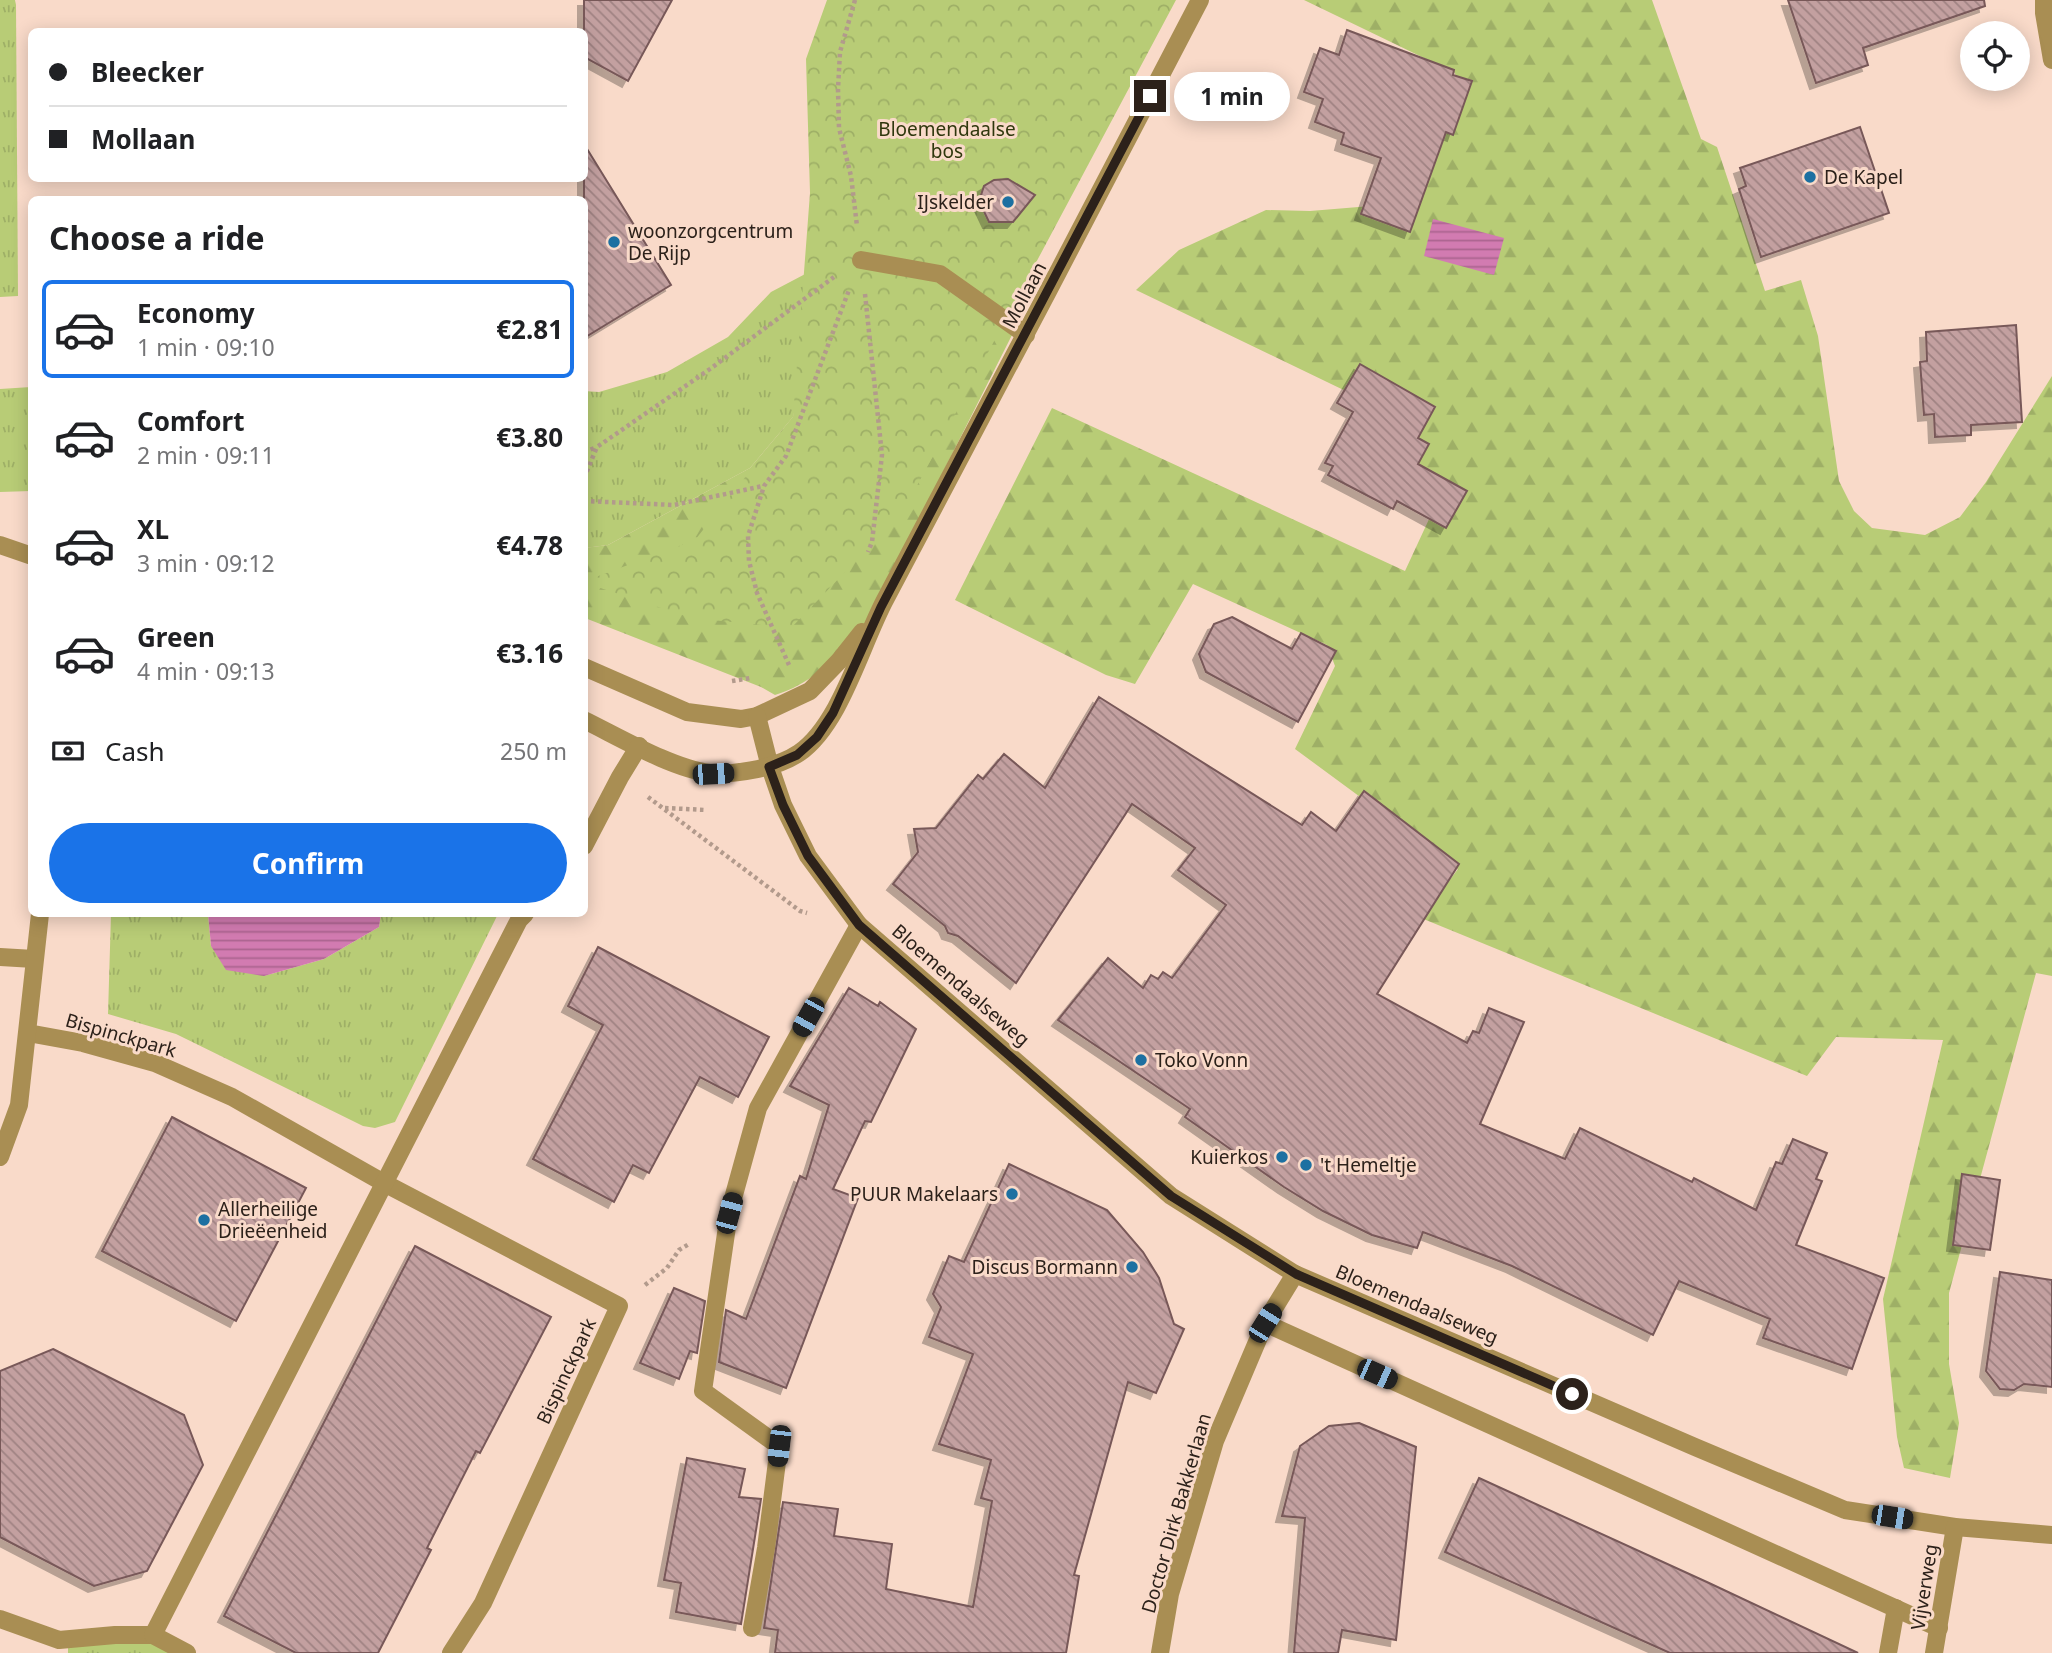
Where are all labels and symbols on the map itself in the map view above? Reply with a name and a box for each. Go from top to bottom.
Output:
callout: 1 min [1174,72,1290,120]
route end [1134,80,1166,112]
park label: Bloemendaalse bos [878,116,1016,164]
place label: De Kapel [1824,164,1903,190]
marker: De Kapel [1802,169,1818,185]
place label: IJskelder [917,189,994,215]
marker: IJskelder [1000,194,1016,210]
place label: woonzorgcentrum De Rijp [628,218,793,266]
marker: woonzorgcentrum De Rijp [606,234,622,250]
street label: Mollaan [996,257,1052,333]
car [692,762,735,786]
street label: Bloemendaalseweg [887,918,1035,1052]
car [789,994,828,1040]
street label: Bispinckpark [62,1007,180,1063]
place label: Toko Vonn [1155,1047,1248,1073]
marker: Toko Vonn [1133,1052,1149,1068]
place label: Kuierkos [1190,1144,1268,1170]
marker: Kuierkos [1274,1149,1290,1165]
place label: 't Hemeltje [1320,1152,1417,1178]
marker: 't Hemeltje [1298,1157,1314,1173]
place label: PUUR Makelaars [850,1181,998,1207]
marker: PUUR Makelaars [1004,1186,1020,1202]
car [714,1190,745,1236]
place label: Allerheilige Drieëenheid [218,1196,328,1244]
marker: Allerheilige Drieëenheid [196,1212,212,1228]
place label: Discus Bormann [972,1254,1118,1280]
street label: Bloemendaalseweg [1332,1258,1502,1350]
marker: Discus Bormann [1124,1259,1140,1275]
car [1245,1300,1286,1346]
street label: Bispinckpark [530,1314,602,1428]
car [1354,1356,1401,1392]
route start [1556,1378,1588,1410]
street label: Doctor Dirk Bakkerlaan [1135,1410,1217,1616]
car [767,1424,792,1468]
car [1870,1503,1915,1531]
street label: Vijverweg [1904,1542,1944,1632]

